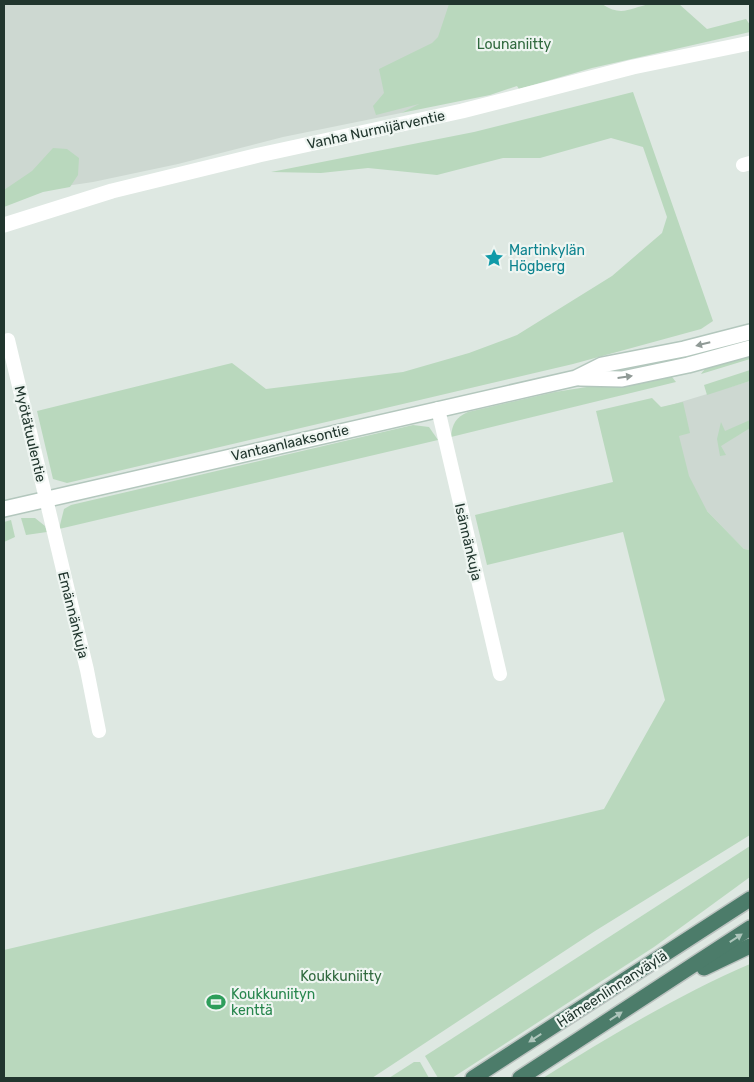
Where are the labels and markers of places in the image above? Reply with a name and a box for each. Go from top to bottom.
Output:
place label: Martinkylän Högberg [509,242,585,275]
place icon: Martinkylän Högberg [483,247,505,269]
place label: Koukkuniityn kenttä [231,986,315,1019]
sports icon: Koukkuniityn kenttä [205,991,227,1013]

